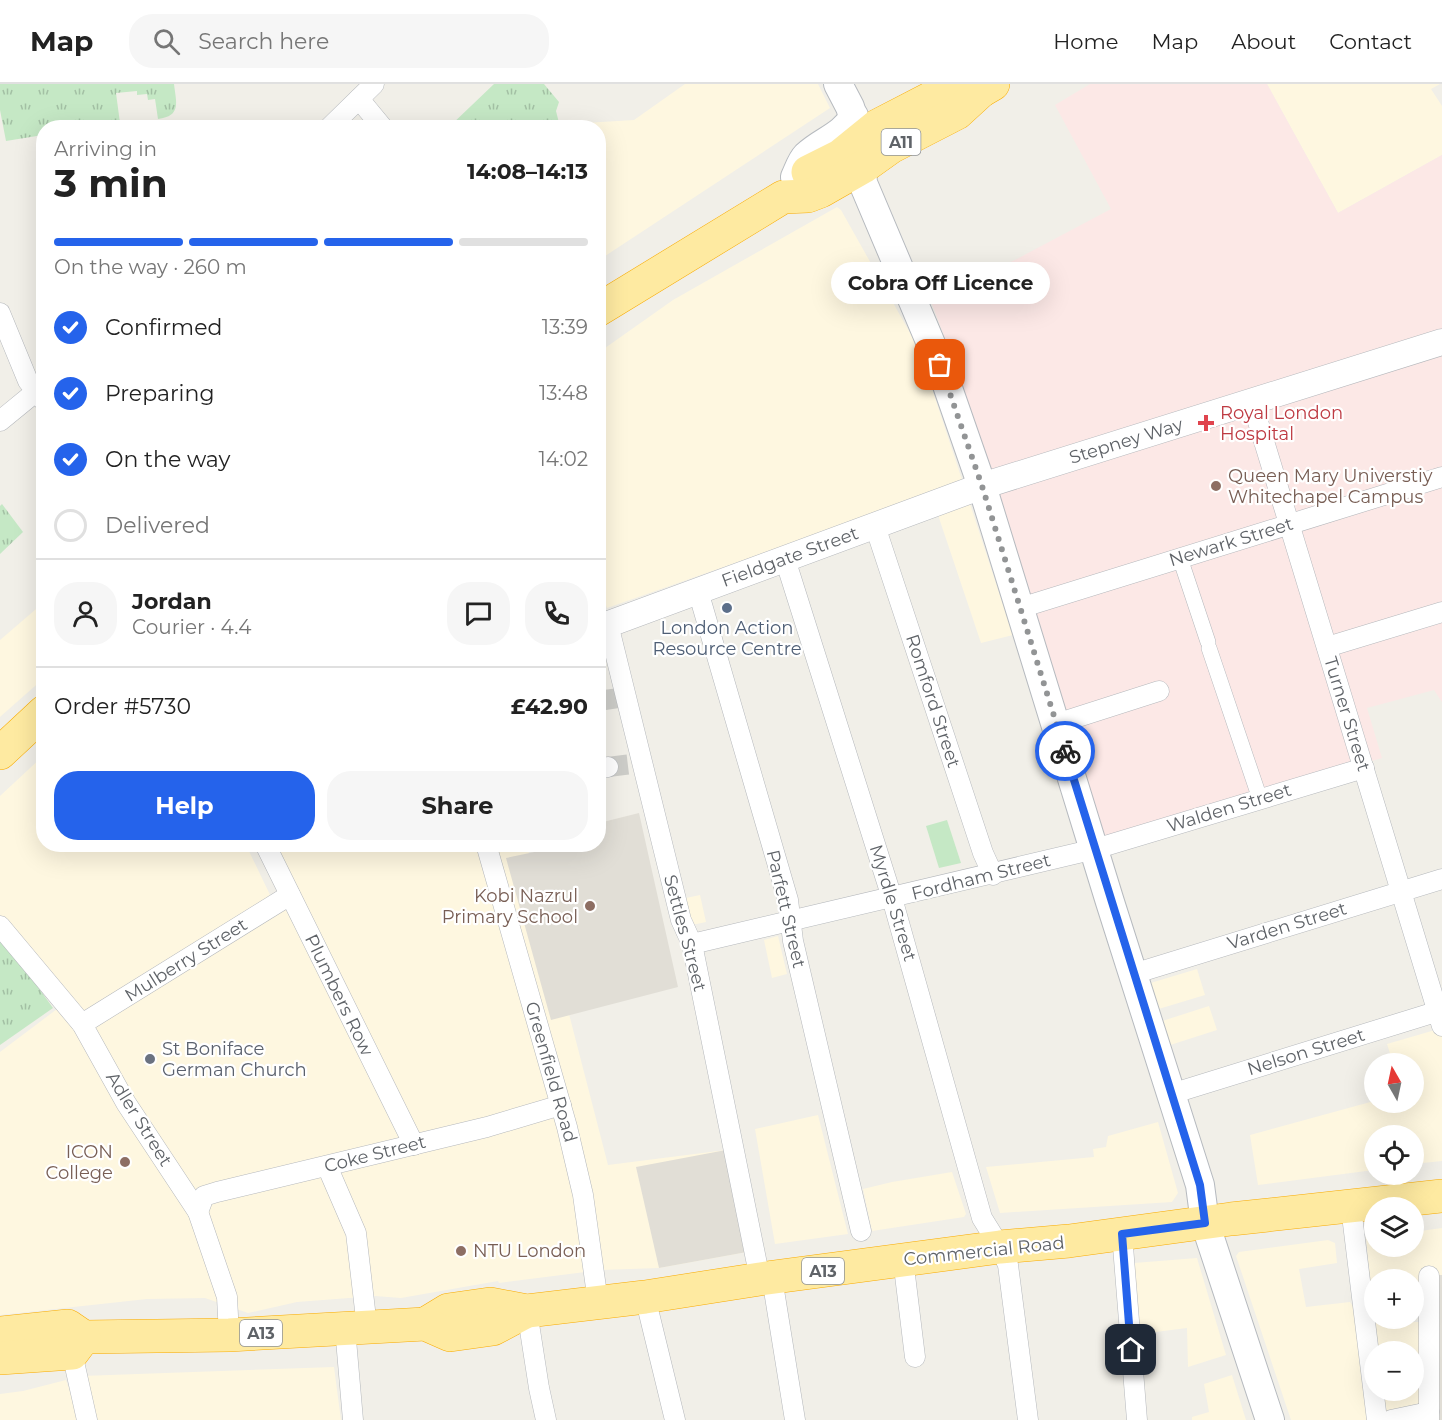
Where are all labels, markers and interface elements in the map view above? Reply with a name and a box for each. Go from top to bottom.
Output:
search box [129,14,549,68]
text: Map [30,24,93,58]
icon: search [150,25,183,58]
text: Search here [198,28,329,55]
text: Home [1053,29,1118,54]
text: Map [1151,29,1198,54]
text: About [1231,29,1296,54]
text: Contact [1329,29,1412,54]
road number: A11 [882,129,920,155]
text: Arriving in [54,137,157,161]
text: 14:08–14:13 [467,158,588,185]
text: 3 min [54,159,168,207]
text: On the way · 260 m [54,255,247,279]
callout: Cobra Off Licence [830,263,1050,305]
text: Cobra Off Licence [848,271,1033,295]
icon: check [54,311,87,344]
text: Confirmed [105,314,222,341]
text: 13:39 [542,315,588,339]
pin [914,339,965,390]
icon: bag [923,348,956,381]
icon: check [54,377,87,410]
text: Preparing [105,380,214,407]
text: 13:48 [539,381,588,405]
place label: Royal London Hospital [1220,402,1343,445]
street label: Stepney Way [1067,413,1186,469]
marker: Royal London Hospital [1197,414,1215,432]
icon: check [54,443,87,476]
text: On the way [105,446,230,473]
text: 14:02 [539,447,588,471]
place label: Queen Mary Universtiy Whitechapel Campus [1228,465,1433,508]
marker: Queen Mary Universtiy Whitechapel Campus [1209,479,1223,493]
text: Delivered [105,512,210,539]
street label: Newark Street [1166,513,1296,571]
street label: Fieldgate Street [719,522,861,592]
button: person [54,582,117,645]
button: chat [447,582,510,645]
button: phone [525,582,588,645]
text: Jordan [132,588,212,615]
marker: London Action Resource Centre [720,601,734,615]
text: Courier · 4.4 [132,615,251,639]
place label: London Action Resource Centre [652,617,802,660]
street label: Romford Street [901,632,965,770]
street label: Turner Street [1319,654,1375,774]
text: Order #5730 [54,693,191,720]
text: £42.90 [511,693,588,720]
courier [1035,721,1095,781]
icon: bike [1049,735,1082,768]
button: Help [54,771,315,840]
button: Share [327,771,588,840]
street label: Walden Street [1164,779,1294,837]
street label: Myrdle Street [865,842,921,964]
street label: Parfett Street [762,848,810,970]
street label: Fordham Street [909,849,1053,905]
street label: Settles Street [659,872,711,994]
place label: Kobi Nazrul Primary School [442,885,578,928]
street label: Varden Street [1225,897,1349,955]
marker: Kobi Nazrul Primary School [583,899,597,913]
street label: Mulberry Street [121,914,251,1006]
street label: Plumbers Row [300,931,378,1060]
street label: Greenfield Road [520,999,582,1145]
street label: Nelson Street [1245,1024,1367,1080]
place label: St Boniface German Church [162,1038,307,1081]
marker: St Boniface German Church [143,1052,157,1066]
north arrow [1364,1053,1424,1113]
map controls [1364,1053,1424,1401]
street label: Adler Street [101,1068,177,1170]
button: locate [1364,1125,1424,1185]
street label: Coke Street [322,1131,428,1177]
place label: ICON College [46,1141,113,1184]
marker: ICON College [118,1155,132,1169]
button: layers [1364,1197,1424,1257]
street label: Commercial Road [902,1232,1066,1270]
place label: NTU London [473,1240,586,1262]
marker: NTU London [454,1244,468,1258]
road number: A13 [802,1258,844,1284]
button: + [1364,1269,1424,1329]
road number: A13 [240,1320,282,1346]
pin [1105,1324,1156,1375]
icon: home [1114,1333,1147,1366]
button: − [1364,1341,1424,1401]

